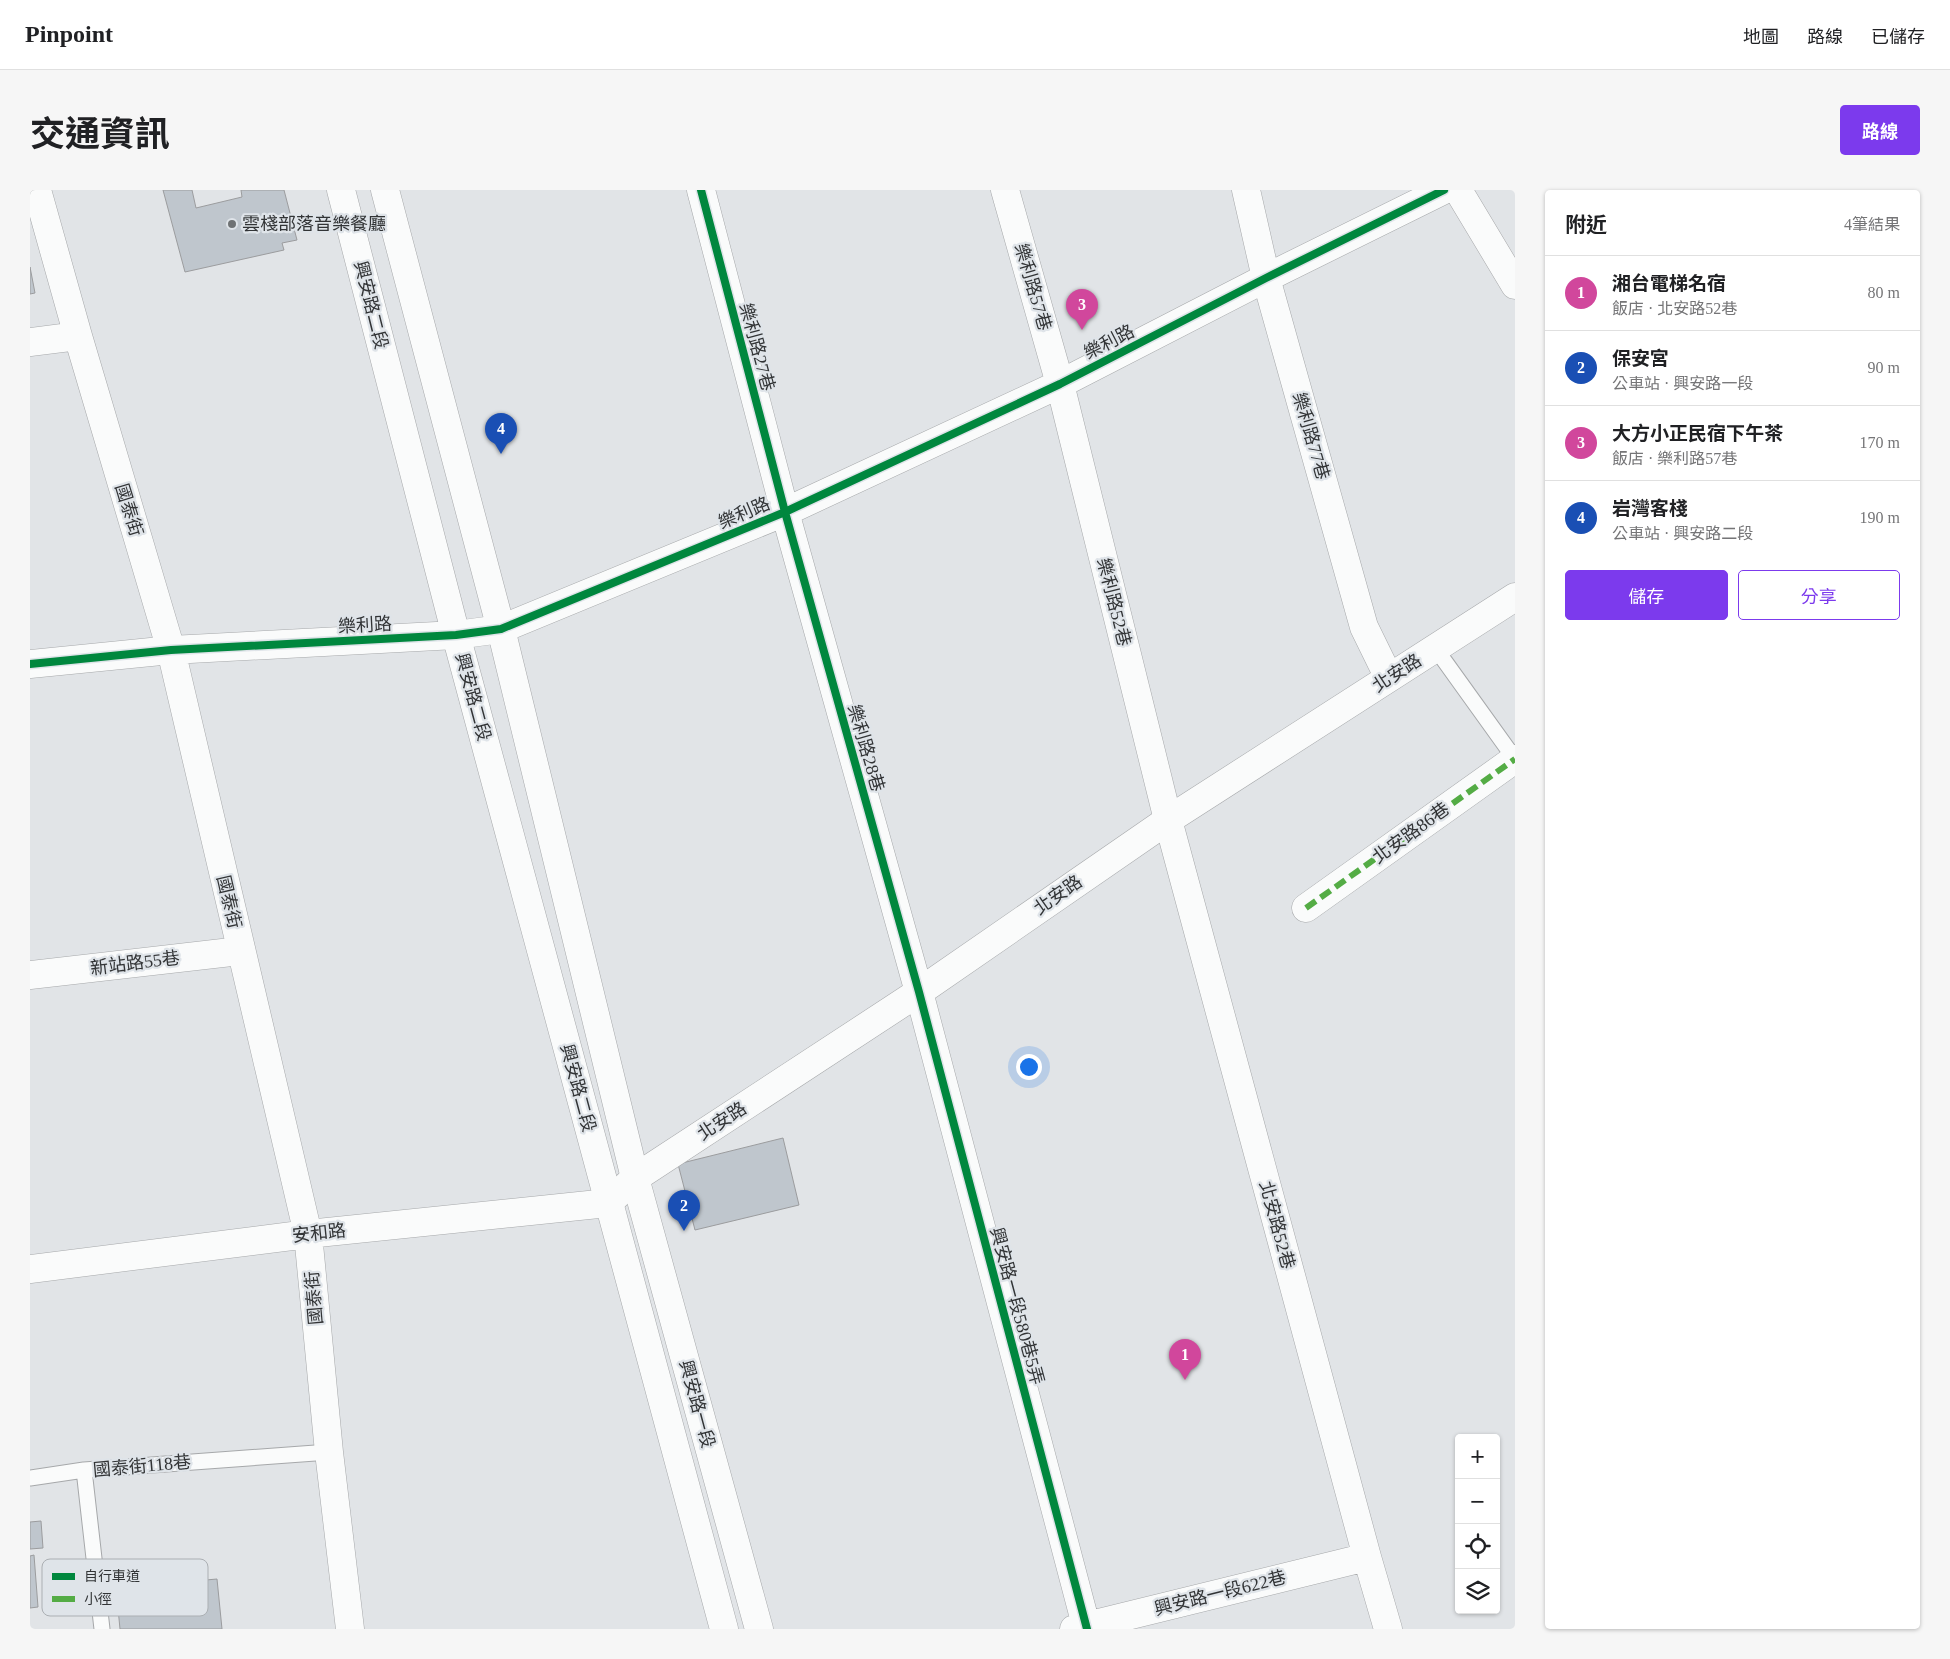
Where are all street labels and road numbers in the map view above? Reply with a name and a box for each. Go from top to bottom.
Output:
street label: 樂利路57巷 [1011,241,1055,333]
street label: 興安路二段 [350,259,392,351]
street label: 樂利路27巷 [736,301,778,393]
street label: 樂利路 [1080,321,1138,363]
street label: 樂利路77巷 [1289,390,1333,482]
street label: 國泰街 [112,481,146,539]
street label: 樂利路 [715,493,773,533]
street label: 樂利路52巷 [1093,556,1135,648]
street label: 樂利路 [338,614,392,636]
street label: 北安路 [1369,650,1425,696]
street label: 興安路二段 [452,651,494,743]
street label: 樂利路28巷 [844,702,888,794]
street label: 北安路86巷 [1369,798,1453,868]
street label: 北安路 [1030,871,1086,919]
street label: 國泰街 [213,873,245,931]
street label: 新站路55巷 [89,948,181,978]
street label: 興安路二段 [557,1042,599,1134]
street label: 北安路 [694,1098,750,1144]
street label: 北安路52巷 [1256,1179,1298,1271]
street label: 安和路 [291,1220,347,1246]
street label: 興安路一段580巷5弄 [986,1225,1048,1387]
street label: 國泰街 [302,1270,326,1326]
street label: 興安路一段 [676,1358,718,1450]
street label: 國泰街118巷 [92,1452,192,1480]
street label: 興安路一段622巷 [1152,1567,1288,1619]

